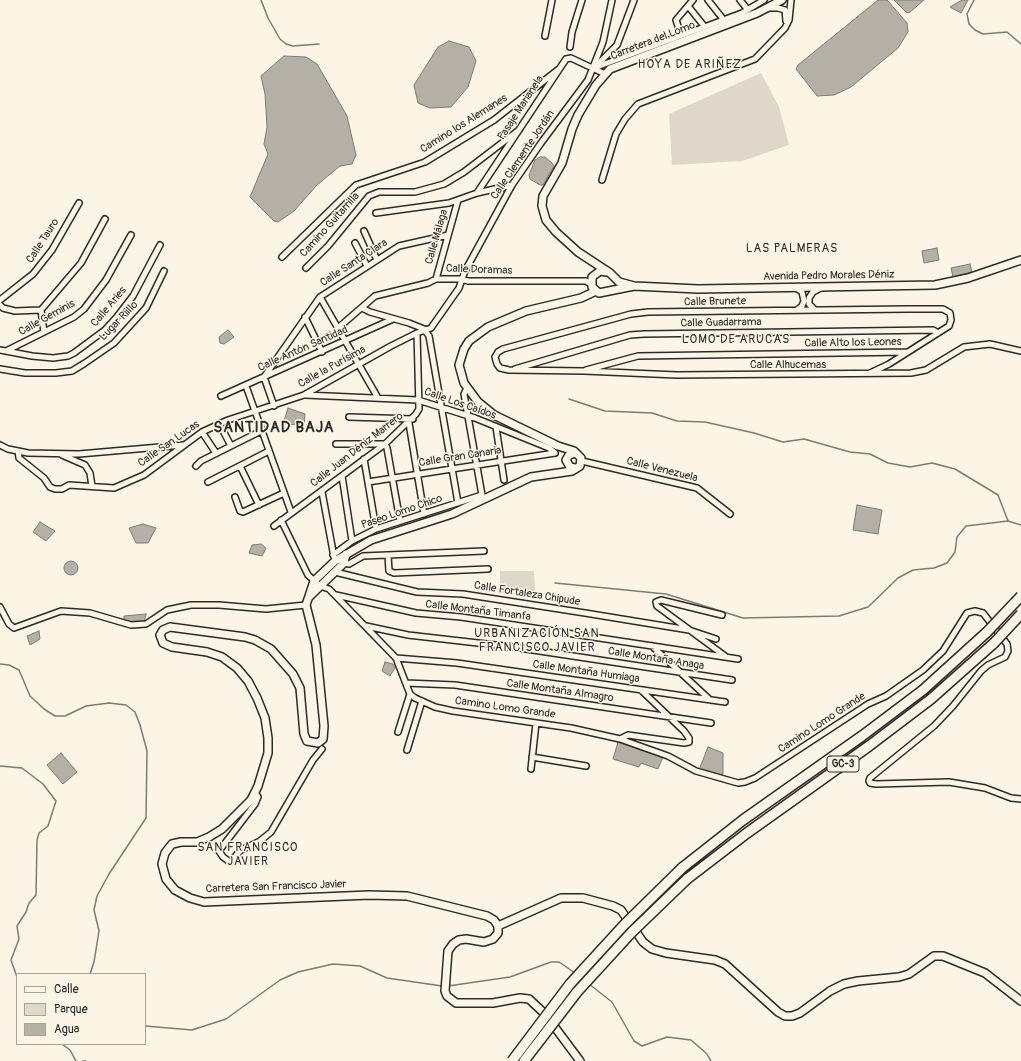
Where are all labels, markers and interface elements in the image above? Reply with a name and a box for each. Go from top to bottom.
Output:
street label: Carretera del Lomo [609,19,697,63]
district label: HOYA DE ARIÑEZ [638,58,742,72]
street label: Pasaje Marianela [495,73,547,143]
street label: Camino los Alemanes [418,92,510,156]
street label: Calle Clemente Jordán [488,108,558,202]
street label: Camino Guitarrilla [297,190,363,260]
street label: Calle Málaga [423,208,451,266]
street label: Calle Tauro [24,216,62,266]
street label: Calle Santa Clara [318,236,390,290]
district label: LAS PALMERAS [746,242,838,256]
street label: Calle Doramas [445,262,513,278]
street label: Avenida Pedro Morales Déniz [763,268,895,284]
street label: Calle Aries [88,284,130,330]
street label: Calle Brunete [684,295,746,309]
street label: Calle Geminis [17,297,77,339]
street label: Lugar Riillo [97,298,141,344]
street label: Calle Guadarrama [680,316,762,330]
street label: Calle Antón Santidad [256,323,350,375]
district label: LOMO DE ARUCAS [682,333,790,347]
street label: Calle Alto los Leones [804,336,902,350]
street label: Calle la Purísima [296,343,368,391]
street label: Calle Alhucemas [750,358,826,372]
street label: Calle Los Caídos [422,385,498,423]
street label: Calle Juan Déniz Marrero [308,410,406,490]
street label: Calle San Lucas [136,418,202,470]
district label: SANTIDAD BAJA [213,419,335,437]
street label: Calle Gran Canaria [418,444,502,470]
street label: Calle Venezuela [625,455,699,485]
street label: Paseo Lomo Chico [360,492,444,532]
street label: Calle Fortaleza Chipude [473,579,581,609]
street label: Calle Montaña Timanfa [425,598,531,624]
district label: URBANIZACIÓN SAN FRANCISCO JAVIER [474,627,600,655]
street label: Calle Montaña Anaga [607,645,705,673]
street label: Calle Montaña Humiaga [532,658,640,686]
street label: Calle Montaña Almagro [506,677,614,705]
street label: Camino Lomo Grande [776,690,868,756]
street label: Camino Lomo Grande [454,694,556,722]
road number: GC-3 [827,756,859,772]
district label: SAN FRANCISCO JAVIER [198,841,298,869]
street label: Carretera San Francisco Javier [206,878,346,896]
legend [16,973,146,1045]
text: Calle [54,982,79,997]
text: Parque [54,1002,88,1017]
text: Agua [54,1022,79,1037]

